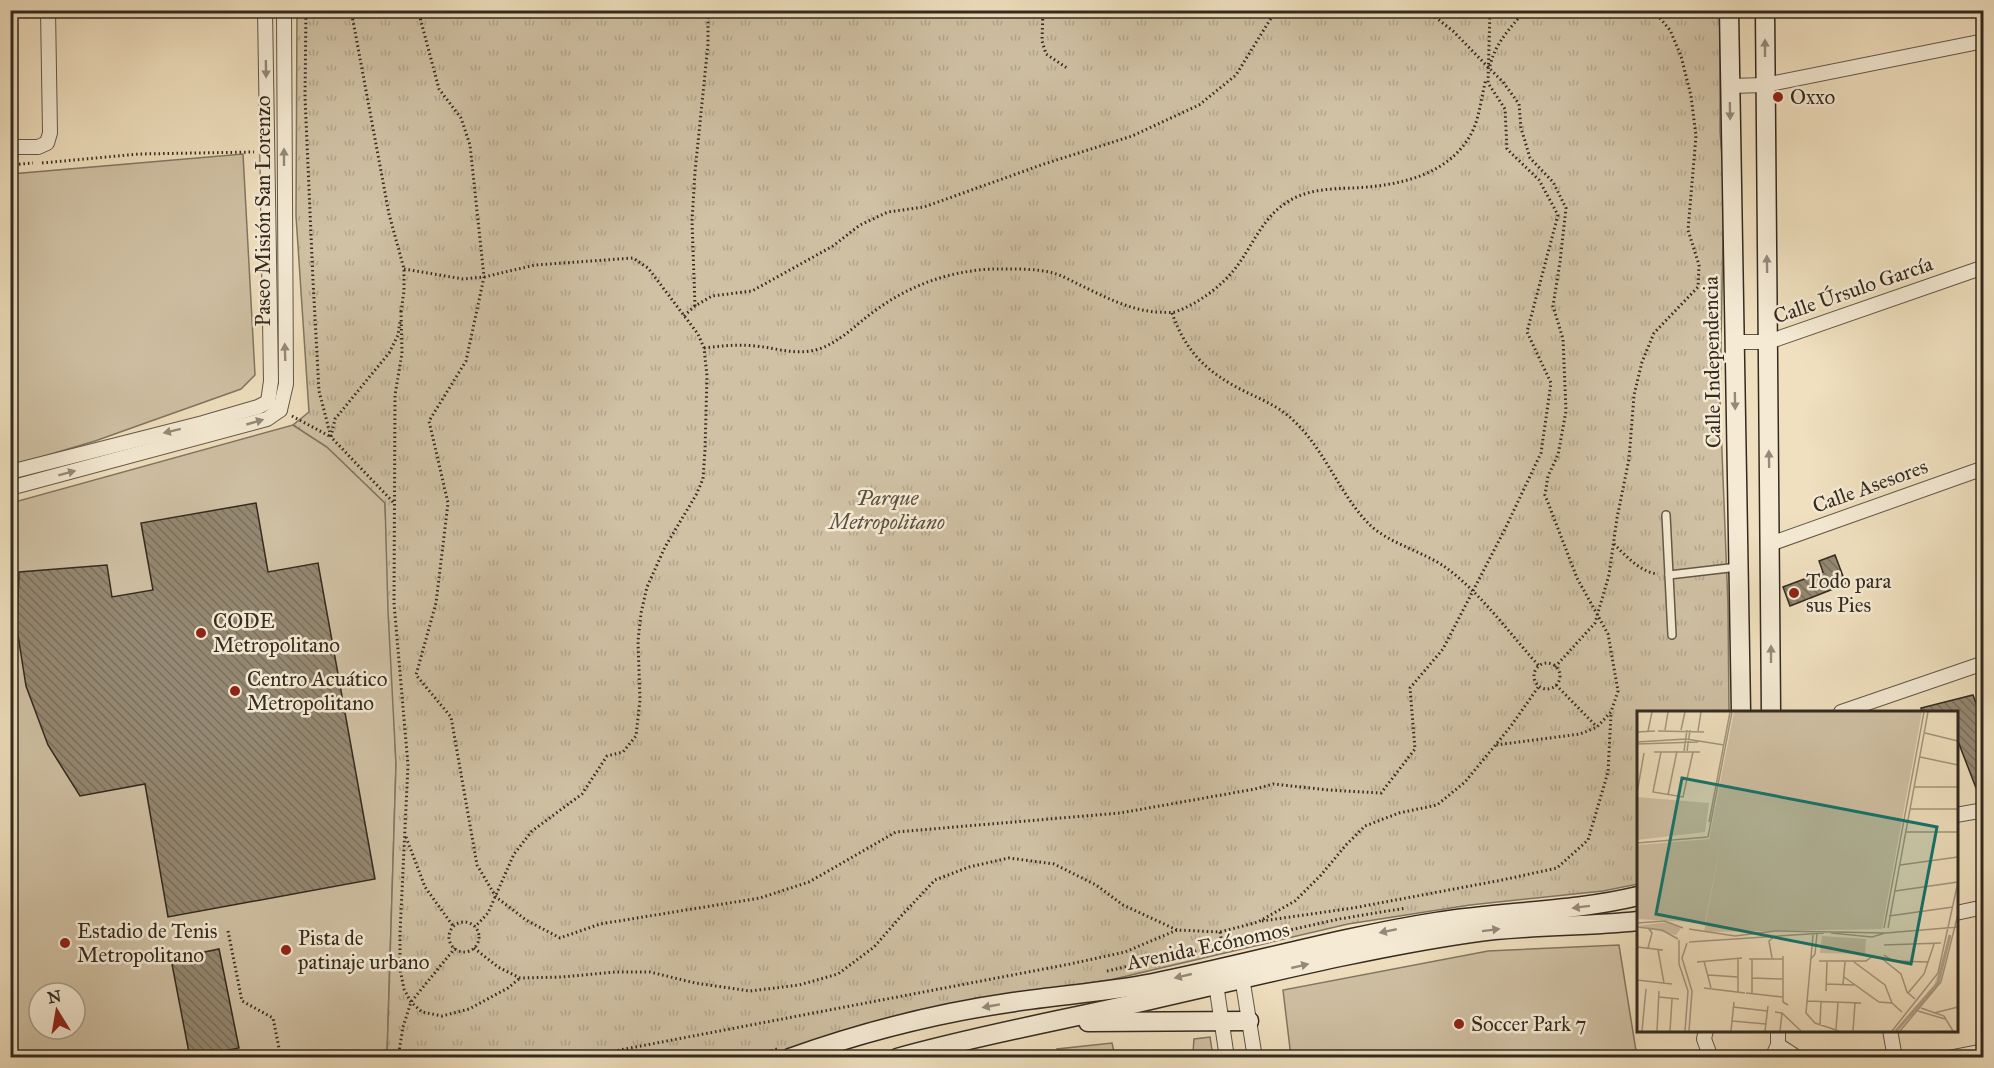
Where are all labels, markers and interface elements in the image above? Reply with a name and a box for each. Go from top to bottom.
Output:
one-way arrow [1760,39,1770,58]
one-way arrow [261,59,270,78]
place label: Oxxo [1790,84,1835,110]
marker: Oxxo [1771,90,1785,104]
street label: Paseo Misión San Lorenzo [250,95,276,326]
one-way arrow [1726,101,1735,120]
one-way arrow [279,148,289,167]
street label: Calle Úrsulo García [1770,250,1936,329]
one-way arrow [1762,255,1772,274]
street label: Calle Independencia [1697,276,1727,448]
one-way arrow [281,343,290,362]
one-way arrow [1730,391,1740,410]
one-way arrow [246,417,264,427]
one-way arrow [163,426,181,436]
one-way arrow [1764,450,1774,469]
street label: Calle Asesores [1809,453,1931,519]
one-way arrow [58,468,76,478]
park label: Parque Metropolitano [827,485,945,535]
place label: Todo para sus Pies [1806,568,1891,618]
marker: Todo para sus Pies [1787,586,1801,600]
place label: CODE Metropolitano [213,608,340,658]
marker: CODE Metropolitano [194,626,208,640]
one-way arrow [1766,645,1776,664]
place label: Centro Acuático Metropolitano [247,666,388,716]
marker: Centro Acuático Metropolitano [228,684,242,698]
inset map [1637,711,1958,1032]
one-way arrow [1572,902,1591,912]
street label: Avenida Ecónomos [1123,916,1292,976]
place label: Estadio de Tenis Metropolitano [77,918,218,968]
place label: Pista de patinaje urbano [297,925,430,975]
one-way arrow [1482,925,1501,935]
one-way arrow [1378,927,1397,936]
marker: Estadio de Tenis Metropolitano [58,936,72,950]
marker: Pista de patinaje urbano [279,943,293,957]
one-way arrow [1290,960,1309,970]
one-way arrow [1174,971,1192,981]
north arrow [27,981,87,1041]
text: N [46,986,63,1007]
one-way arrow [981,1001,1000,1010]
place label: Soccer Park 7 [1471,1011,1586,1037]
marker: Soccer Park 7 [1452,1017,1466,1031]

